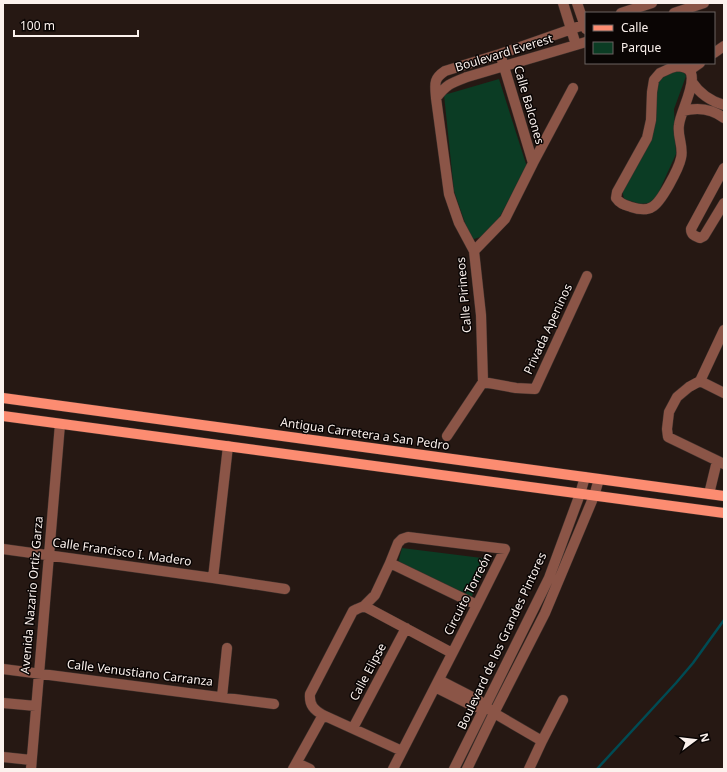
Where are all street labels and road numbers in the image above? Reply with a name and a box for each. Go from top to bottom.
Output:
street label: Boulevard Everest [453,29,555,75]
street label: Calle Balcones [510,64,549,146]
street label: Calle Pirineos [452,256,475,334]
street label: Privada Apeninos [519,281,576,377]
street label: Antigua Carretera a San Pedro [279,413,451,454]
street label: Avenida Nazario Ortiz Garza [16,515,47,675]
street label: Calle Francisco I. Madero [51,533,193,570]
street label: Boulevard de los Grandes Pintores [453,549,550,732]
street label: Circuito Torreón [439,550,496,638]
street label: Calle Elipse [345,640,390,704]
street label: Calle Venustiano Carranza [66,655,214,690]

